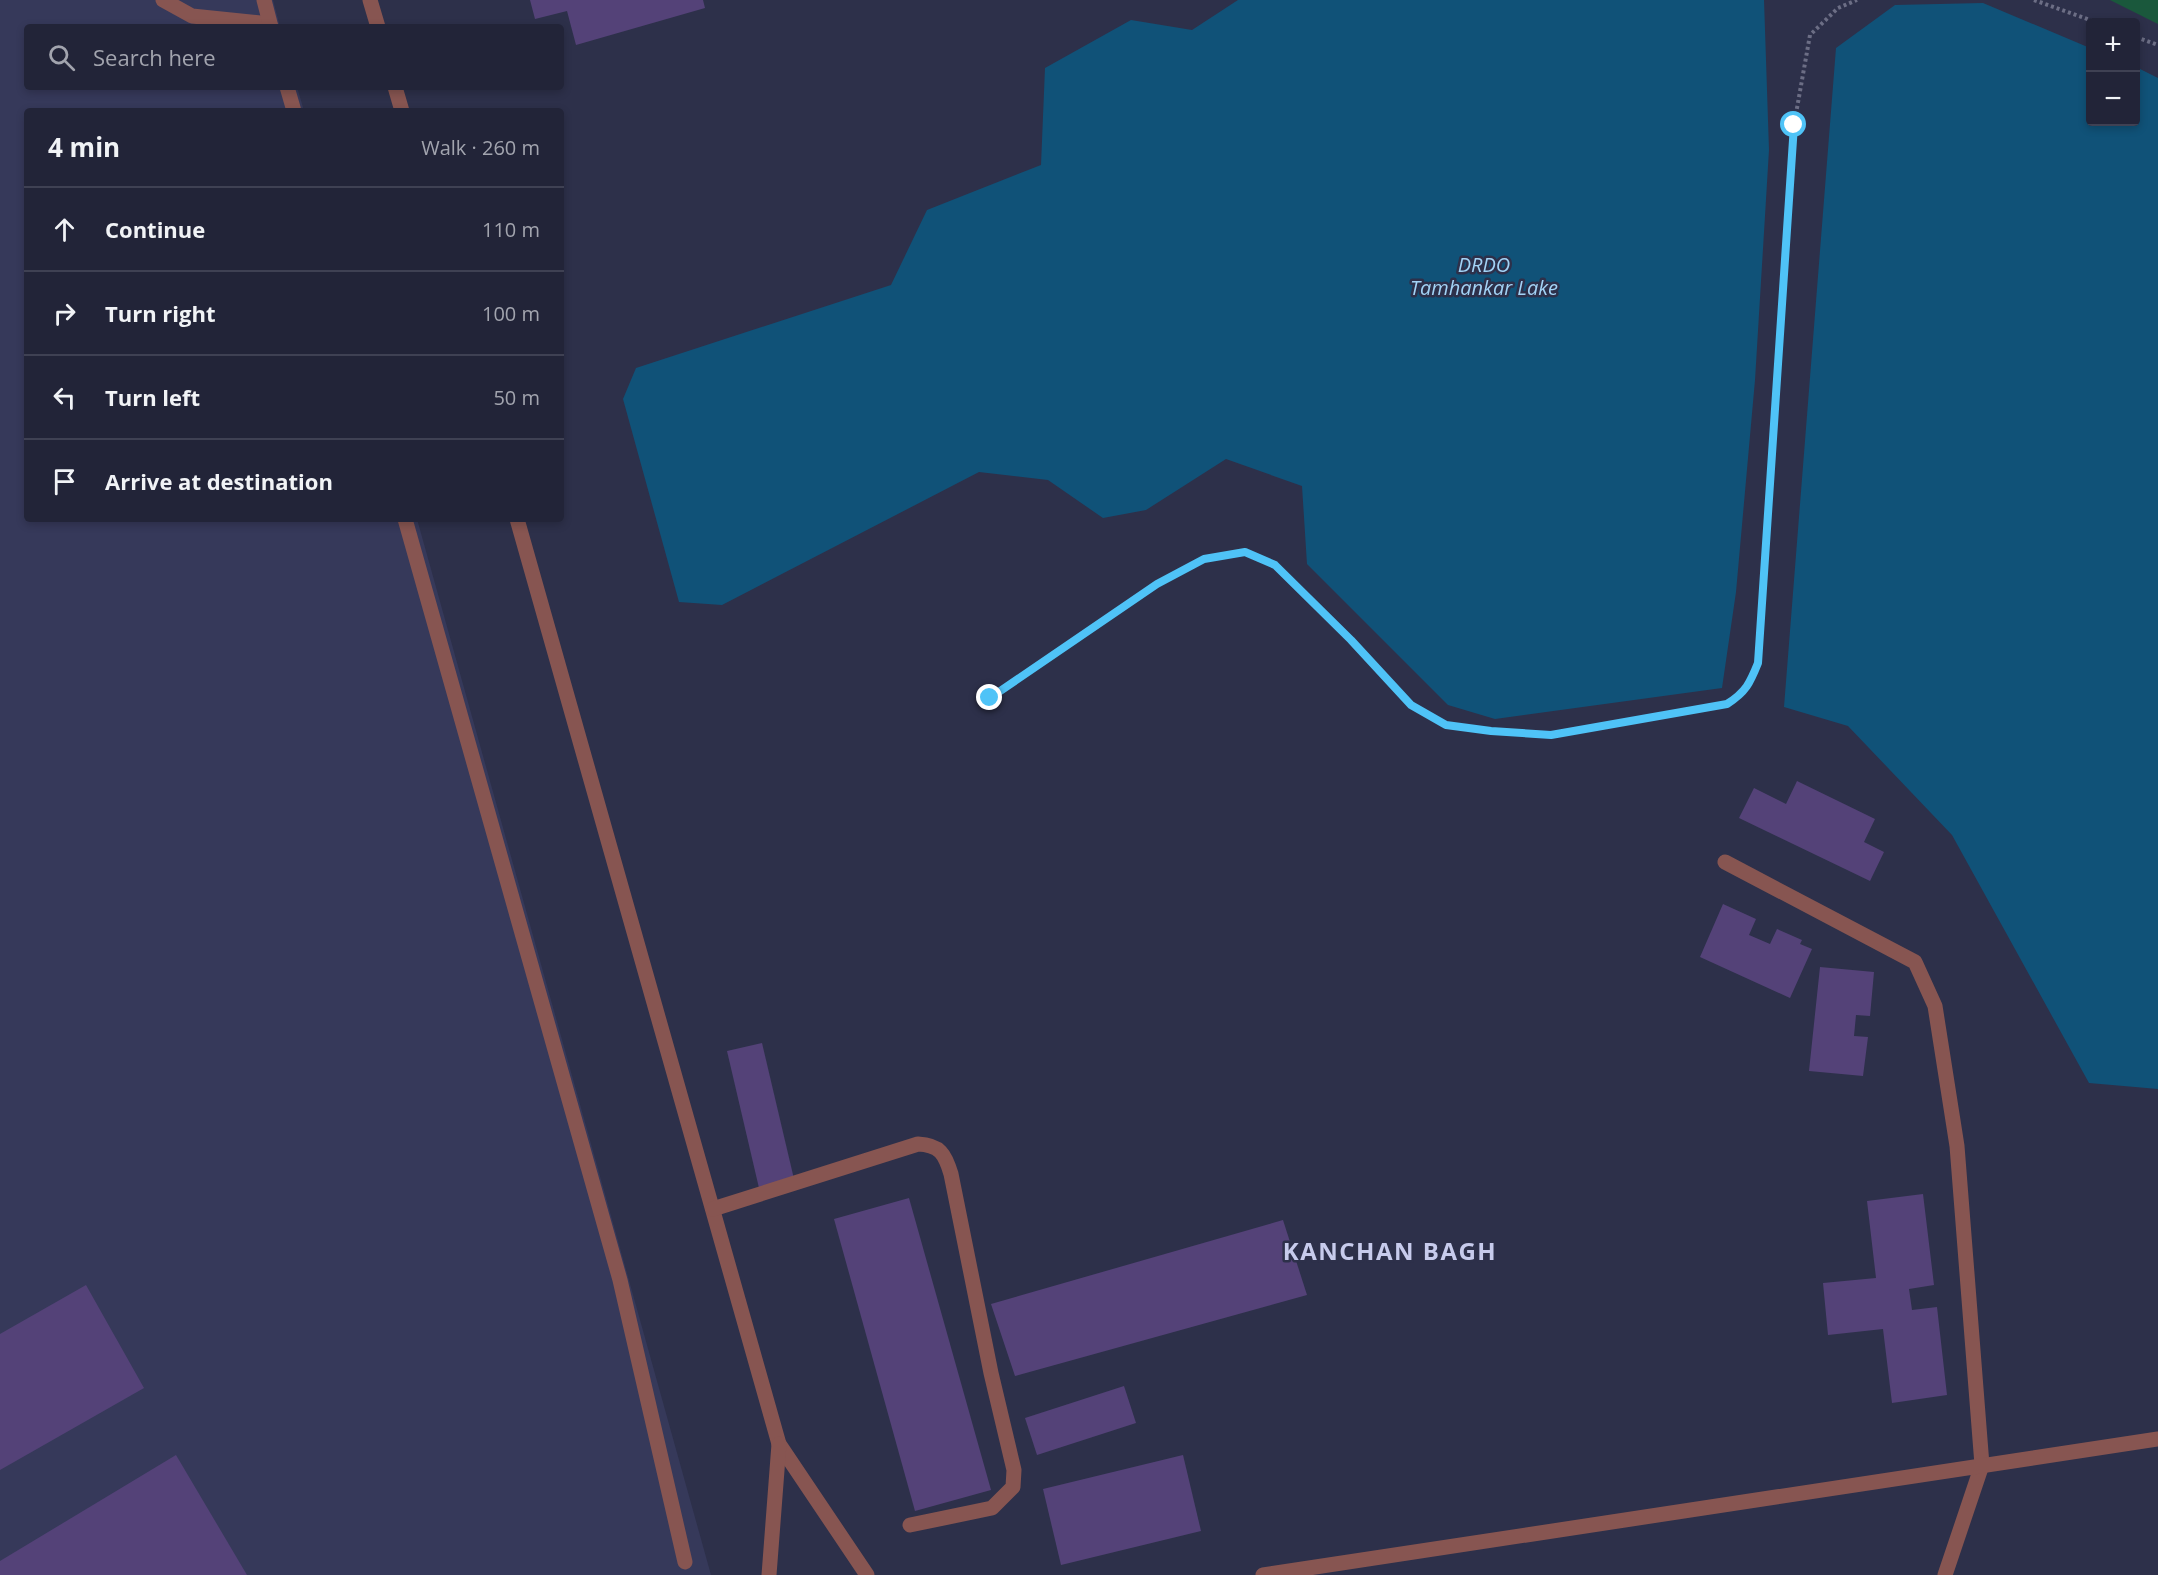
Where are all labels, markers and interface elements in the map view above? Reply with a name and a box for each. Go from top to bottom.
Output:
map controls [2086,18,2140,126]
button: + [2086,18,2140,72]
search box [24,24,564,90]
icon: search [45,41,78,74]
text: Search here [93,42,216,72]
button: − [2086,72,2140,126]
route start [1780,111,1806,137]
text: 4 min [48,129,120,165]
text: Walk · 260 m [421,134,540,161]
icon: ahead [48,213,81,246]
text: Continue [105,214,205,244]
text: 110 m [482,216,540,243]
water label: DRDO Tamhankar Lake [1410,251,1558,301]
icon: right [48,297,81,330]
text: Turn right [105,298,216,328]
text: 100 m [482,300,540,327]
icon: left [48,381,81,414]
text: Turn left [105,382,200,412]
text: 50 m [493,384,540,411]
icon: arrive [48,465,81,498]
text: Arrive at destination [105,466,333,496]
route end [976,684,1002,710]
district label: KANCHAN BAGH [1283,1234,1497,1267]

